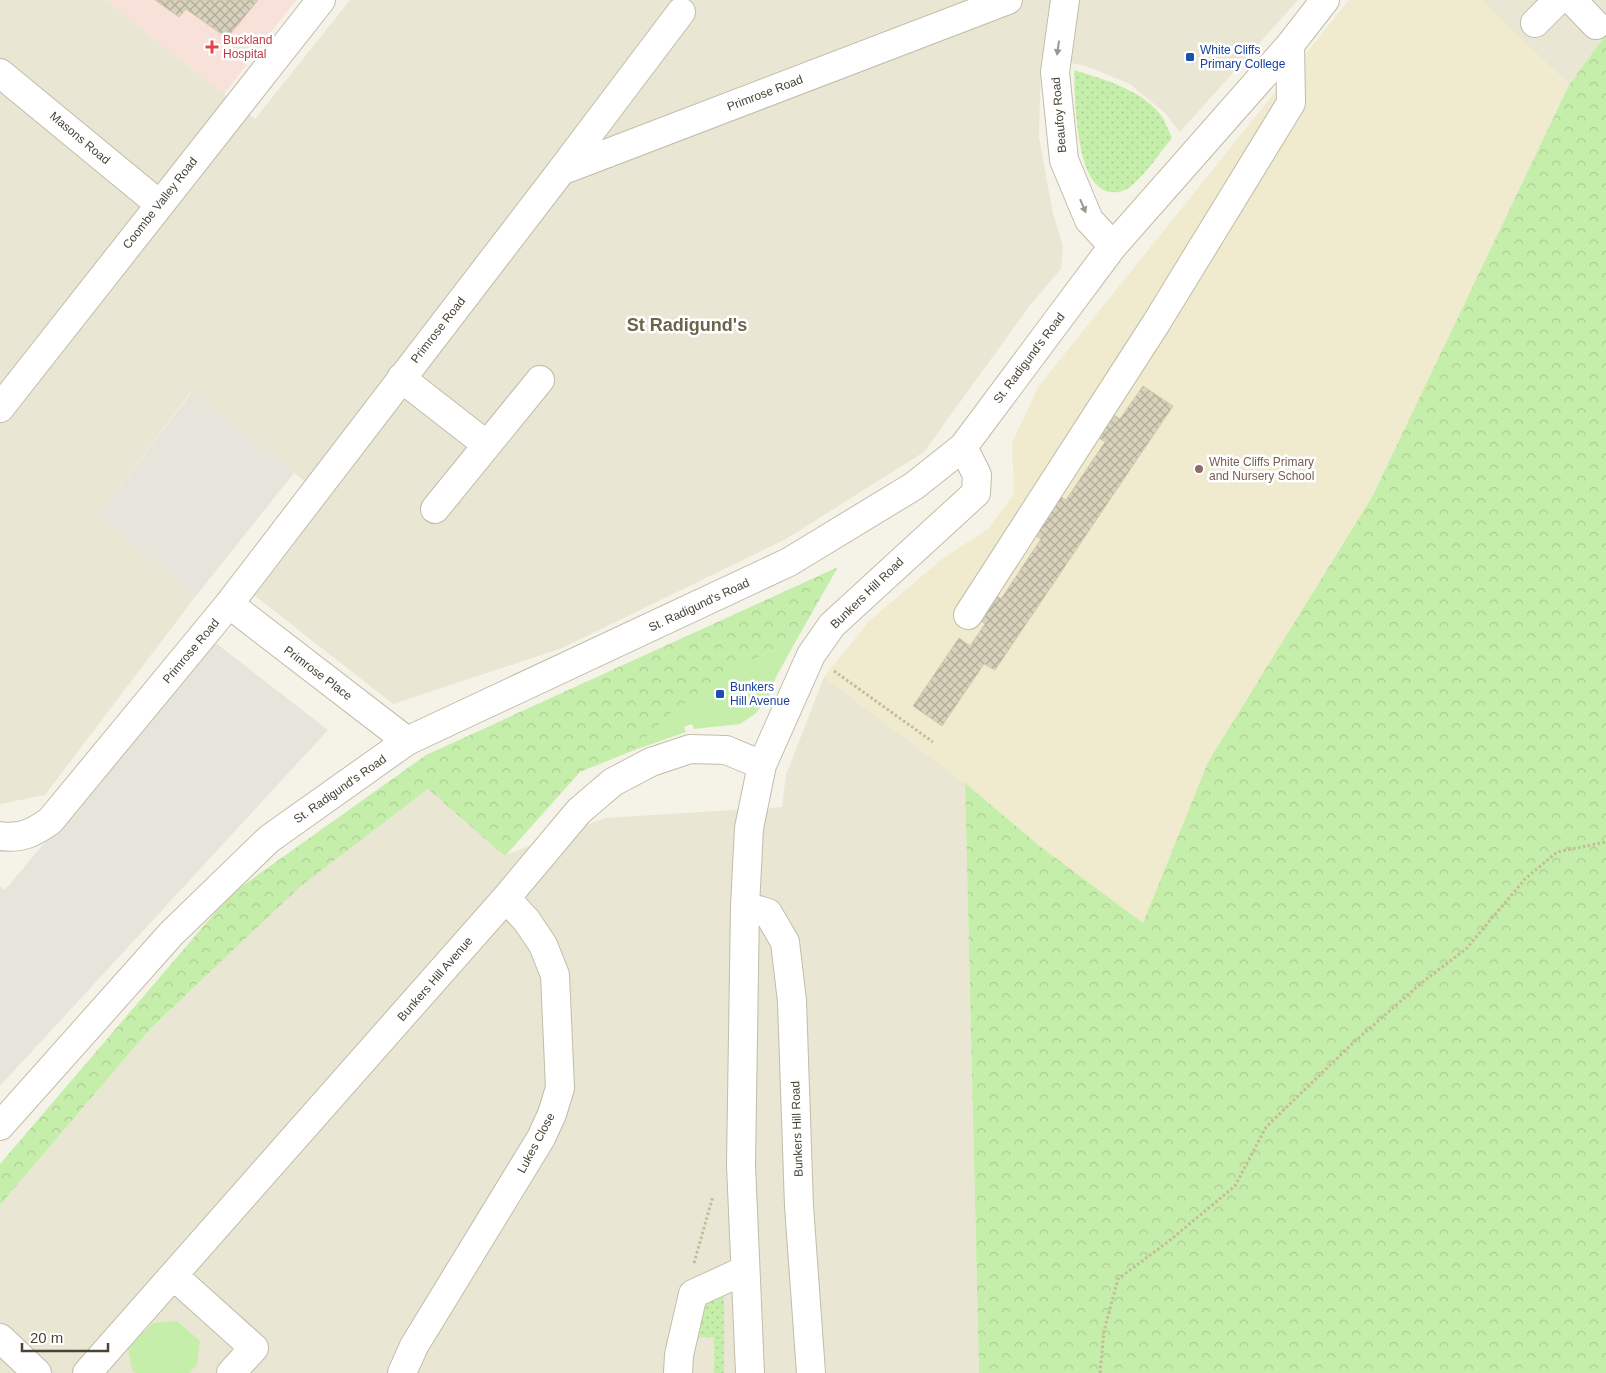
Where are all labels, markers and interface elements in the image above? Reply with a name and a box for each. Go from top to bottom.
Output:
place label: Buckland Hospital [223,33,272,61]
marker: Buckland Hospital [205,40,219,54]
one-way arrow [1054,41,1062,57]
place label: White Cliffs Primary College [1200,43,1286,71]
marker: White Cliffs Primary College [1184,51,1196,63]
street label: Primrose Road [725,72,805,114]
street label: Beaufoy Road [1049,77,1069,153]
street label: Masons Road [47,109,113,167]
street label: Coombe Valley Road [120,154,200,252]
one-way arrow [1079,199,1087,214]
street label: Primrose Road [408,294,468,366]
street label: St. Radigund's Road [990,310,1068,406]
district label: St Radigund's [627,315,747,335]
place label: White Cliffs Primary and Nursery School [1209,455,1314,483]
marker: White Cliffs Primary and Nursery School [1193,463,1205,475]
street label: Bunkers Hill Road [828,555,906,631]
street label: St. Radigund's Road [646,575,752,635]
street label: Primrose Road [160,616,222,686]
street label: Primrose Place [281,643,355,703]
place label: Bunkers Hill Avenue [730,680,790,708]
marker: Bunkers Hill Avenue [714,688,726,700]
street label: St. Radigund's Road [291,752,389,826]
street label: Bunkers Hill Avenue [395,934,476,1024]
street label: Bunkers Hill Road [788,1081,806,1177]
street label: Lukes Close [514,1110,558,1175]
scale bar [22,1320,109,1352]
text: 20 m [30,1329,63,1346]

